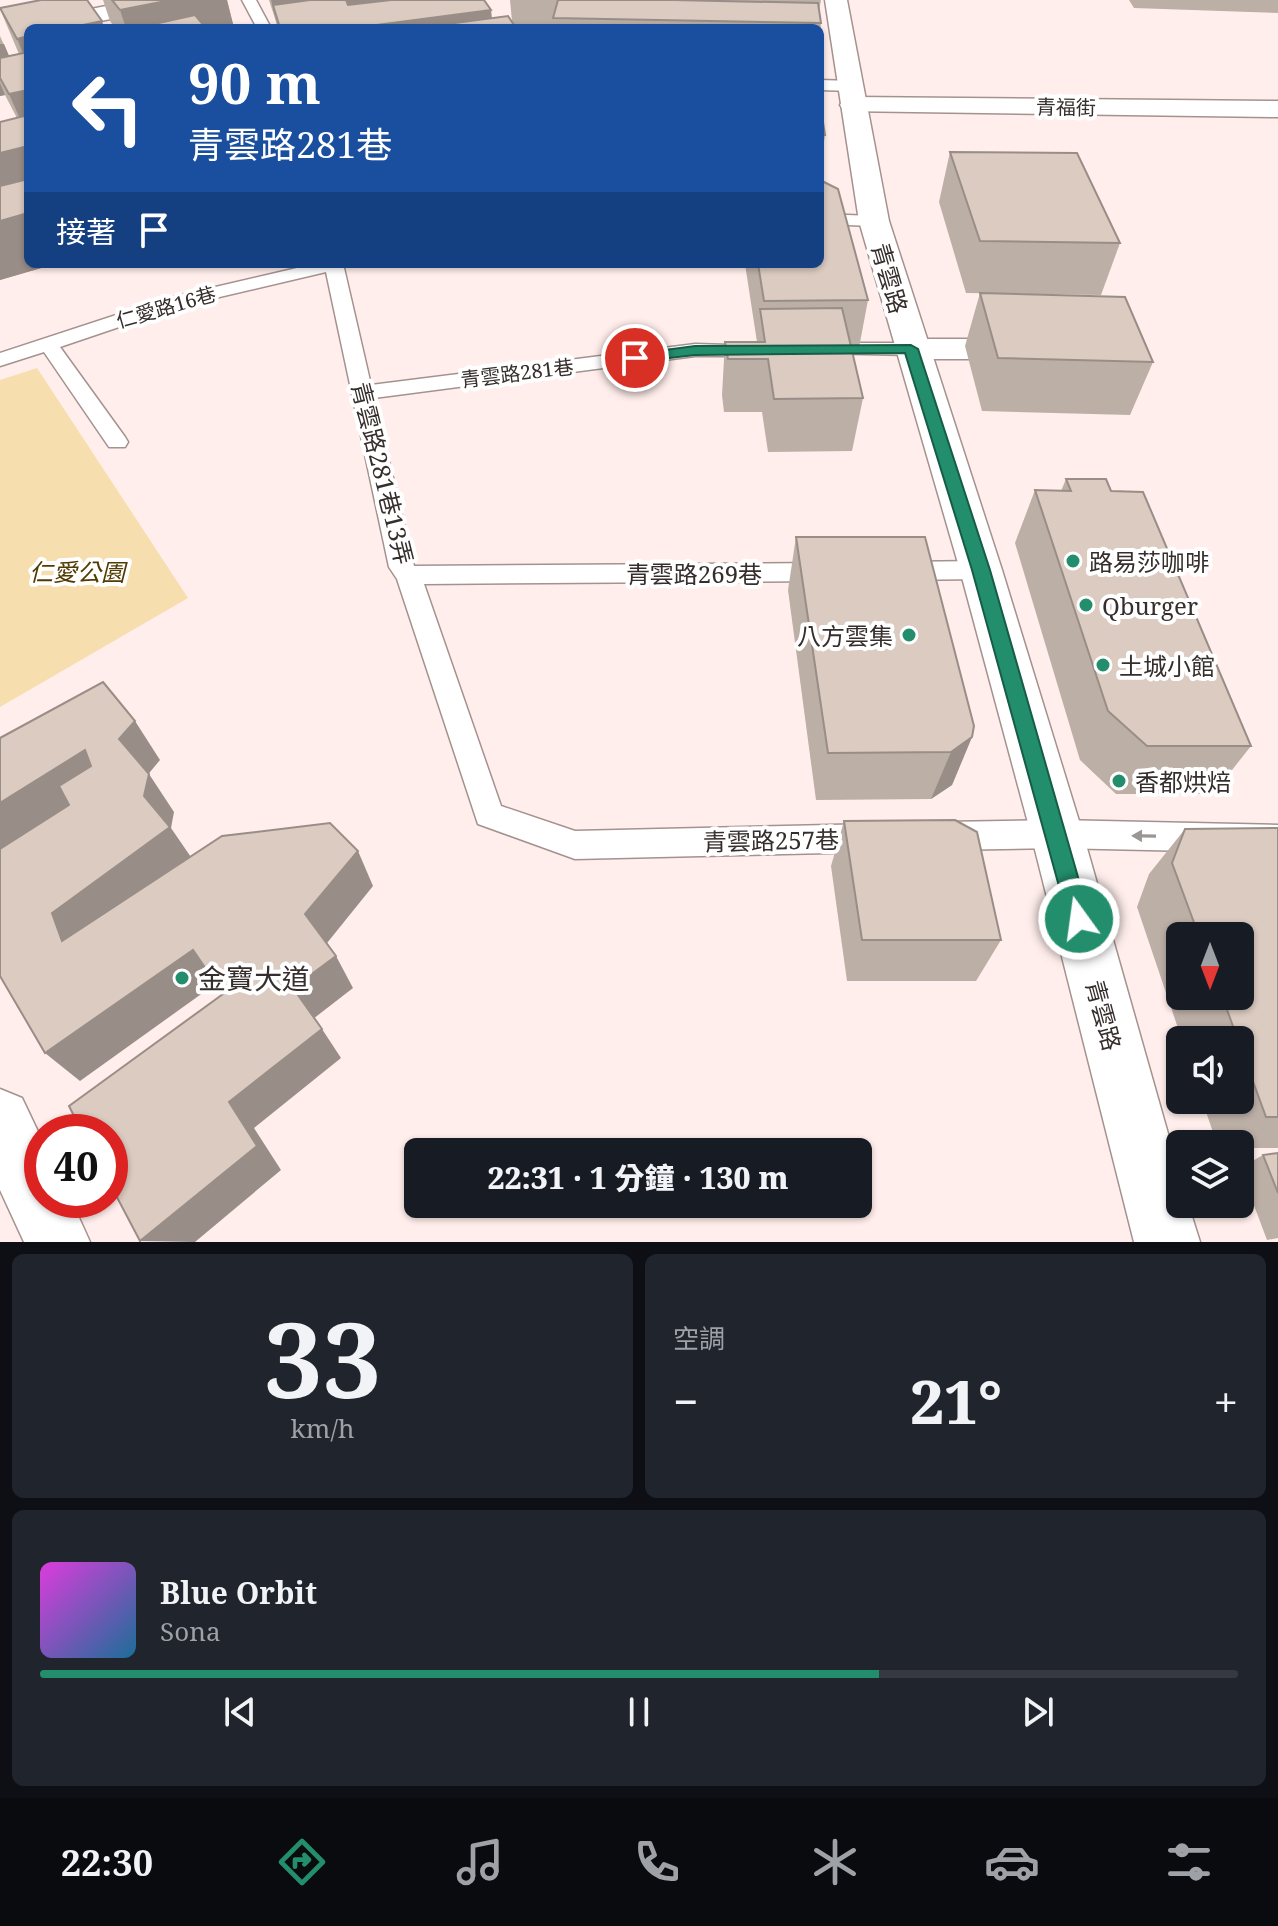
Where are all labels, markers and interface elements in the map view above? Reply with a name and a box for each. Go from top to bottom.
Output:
text: 90 m [188,44,321,120]
icon: left [56,56,160,160]
street label: 青福街 [1036,93,1096,121]
text: 青雲路281巷 [188,120,392,169]
icon: arrive [132,208,176,252]
text: 接著 [56,211,116,252]
street label: 青雲路 [864,239,916,317]
street label: 仁愛路16巷 [113,280,219,334]
pin [601,324,669,392]
icon: arrive [613,336,657,380]
street label: 青雲路281巷 [459,353,575,393]
street label: 青雲路281巷13弄 [344,378,422,568]
place label: 路易莎咖啡 [1089,545,1209,578]
marker: 路易莎咖啡 [1064,552,1082,570]
park label: 仁愛公園 [29,555,128,588]
street label: 青雲路269巷 [626,557,762,590]
place label: Qburger [1102,589,1198,622]
marker: Qburger [1077,596,1095,614]
place label: 八方雲集 [797,619,893,652]
marker: 八方雲集 [900,626,918,644]
place label: 土城小館 [1119,649,1215,682]
marker: 土城小館 [1094,656,1112,674]
place label: 香都烘焙 [1135,765,1231,798]
marker: 香都烘焙 [1110,772,1128,790]
street label: 青雲路257巷 [703,822,839,858]
one-way arrow [1131,830,1156,842]
position arrow [1037,877,1121,961]
north arrow [1166,922,1254,1010]
map controls [1166,922,1254,1218]
place label: 金寶大道 [198,959,310,997]
marker: 金寶大道 [173,969,191,987]
street label: 青雲路 [1079,976,1129,1054]
button: sound [1166,1026,1254,1114]
speed limit sign: 40 [24,1114,128,1218]
button: layers [1166,1130,1254,1218]
text: 22:31 · 1 分鐘 · 130 m [487,1157,789,1198]
text: 33 [264,1287,381,1428]
text: 空調 [673,1320,725,1356]
text: 21° [910,1360,1002,1442]
text: − [673,1371,698,1431]
text: + [1213,1371,1238,1431]
text: km/h [291,1410,354,1446]
text: Blue Orbit [160,1572,317,1613]
text: Sona [160,1613,221,1649]
icon: previous [218,1690,262,1734]
icon: pause [617,1690,661,1734]
icon: next [1016,1690,1060,1734]
icon: directions [274,1834,330,1890]
icon: music [452,1834,508,1890]
icon: phone [629,1834,685,1890]
icon: climate [807,1834,863,1890]
icon: car [984,1834,1040,1890]
icon: filters [1161,1834,1217,1890]
text: 22:30 [61,1838,153,1887]

